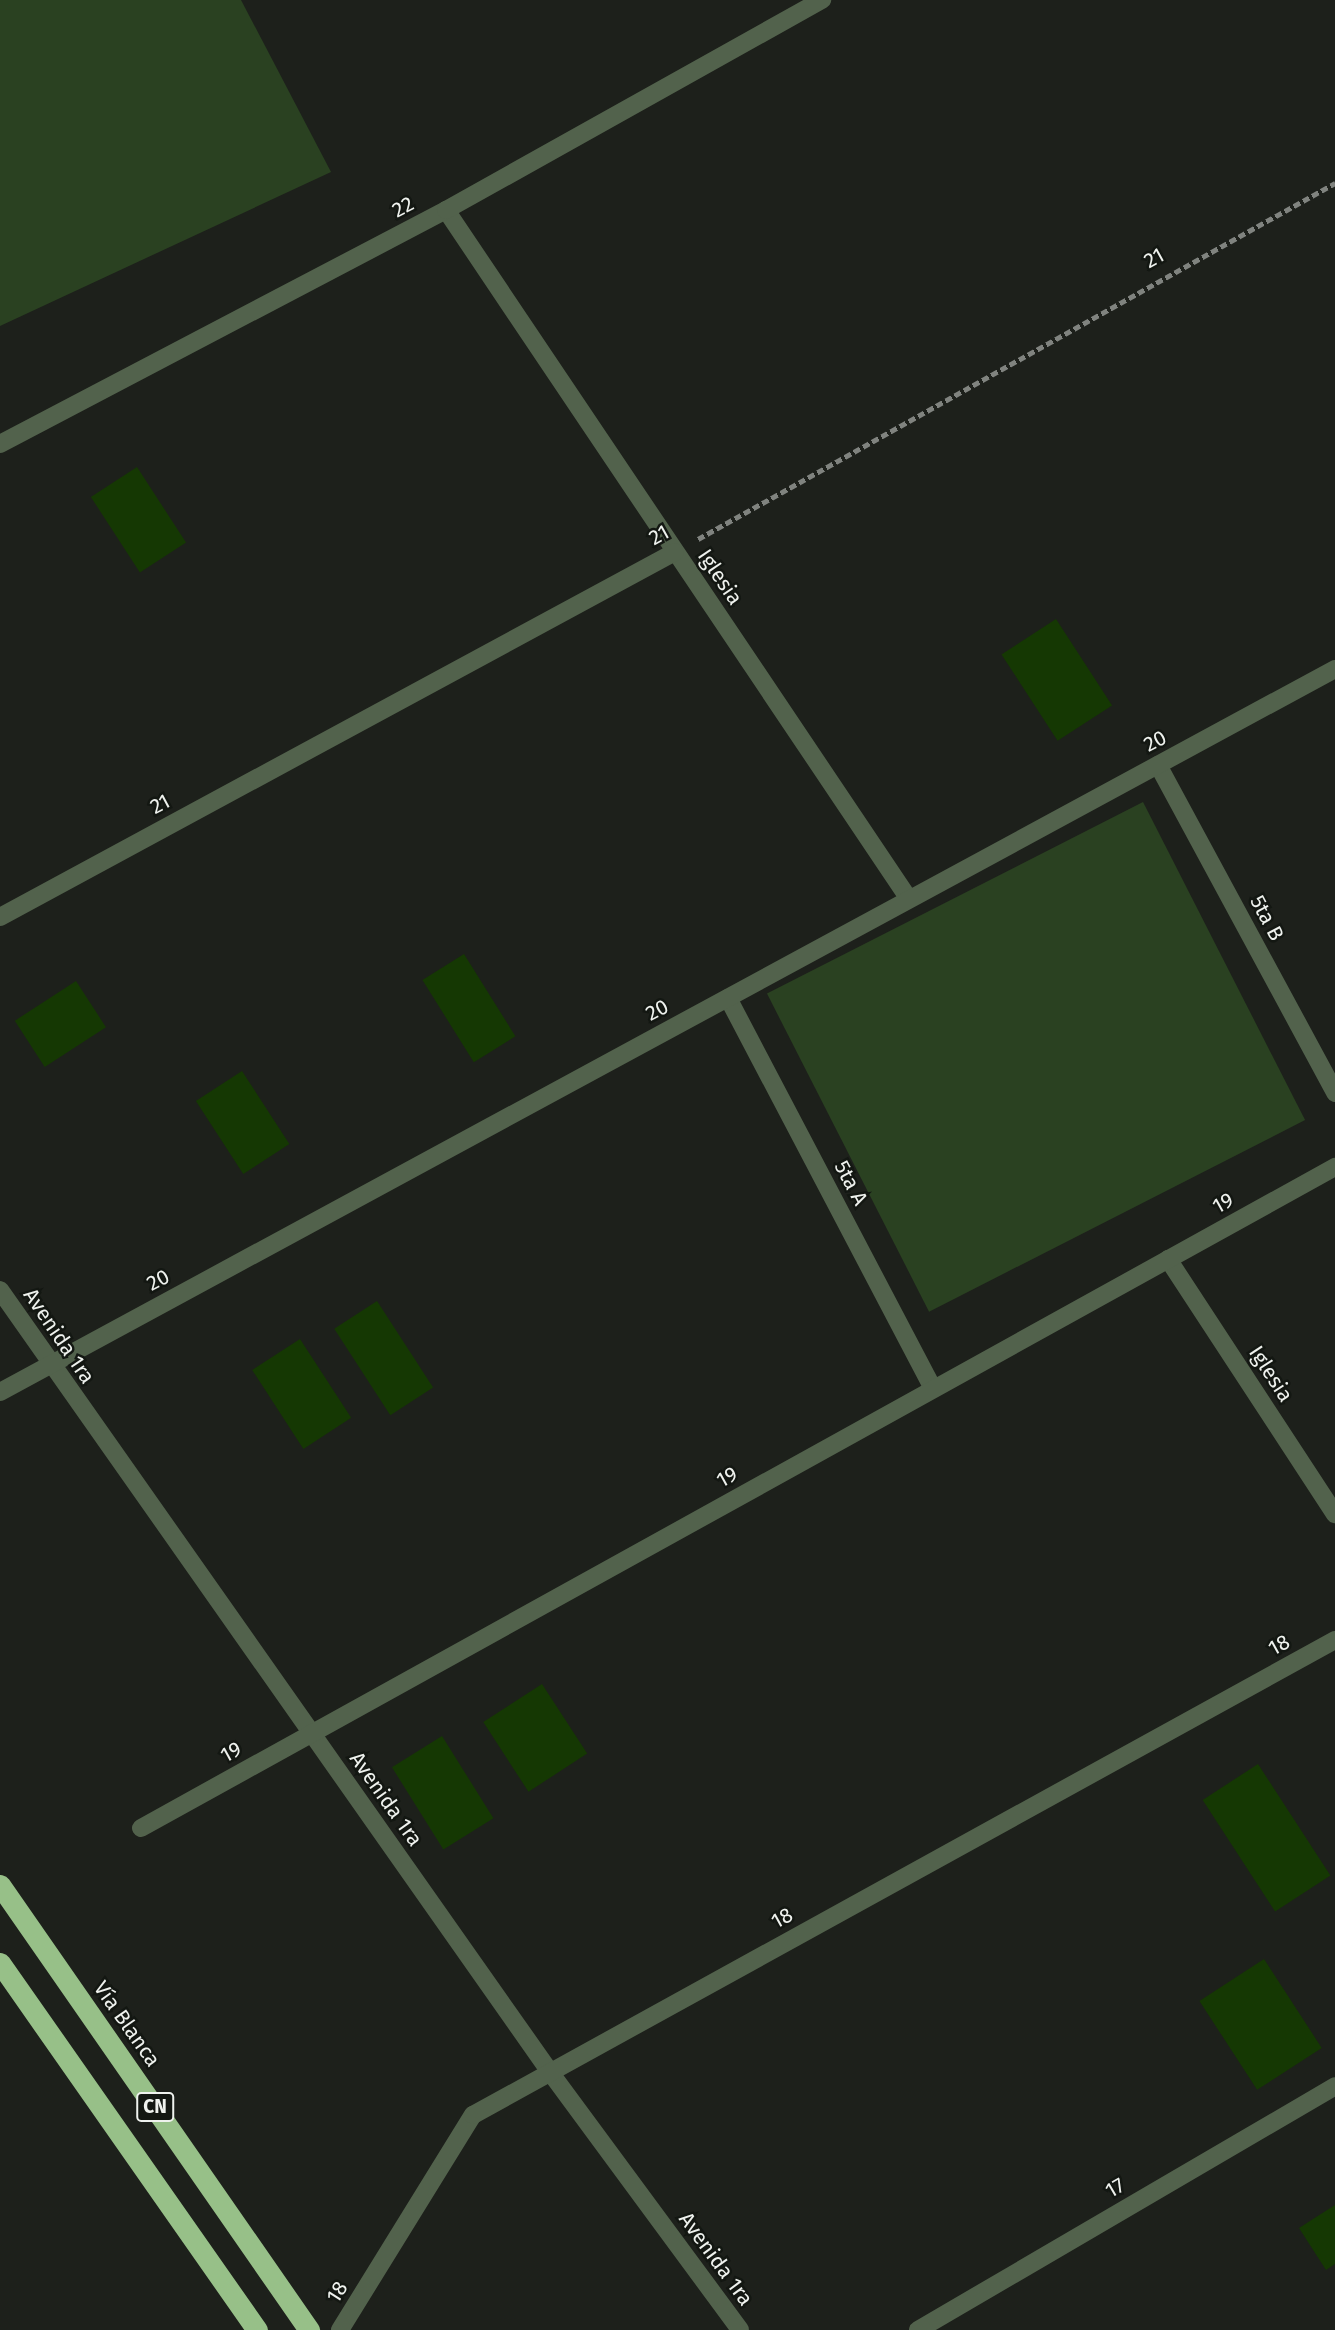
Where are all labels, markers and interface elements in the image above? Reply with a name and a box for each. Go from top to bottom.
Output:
street label: 22 [388,191,418,223]
street label: 21 [1140,242,1168,274]
street label: 21 [645,519,673,551]
street label: Iglesia [692,544,748,610]
street label: 20 [1139,725,1171,757]
street label: 21 [146,788,174,820]
street label: 5ta B [1245,891,1289,945]
street label: 20 [641,994,673,1026]
street label: 5ta A [829,1156,873,1210]
street label: 19 [1208,1187,1238,1219]
street label: 20 [142,1264,174,1296]
street label: Avenida 1ra [18,1284,100,1388]
street label: Iglesia [1244,1341,1298,1407]
street label: 19 [712,1461,742,1493]
street label: 18 [1264,1629,1294,1661]
street label: 19 [216,1736,246,1768]
street label: Avenida 1ra [344,1747,428,1851]
street label: 18 [767,1902,797,1934]
street label: Vía Blanca [88,1976,166,2072]
road number: CN [136,2092,174,2122]
street label: 17 [1101,2172,1129,2204]
street label: Avenida 1ra [674,2207,758,2311]
street label: 18 [321,2277,353,2307]

